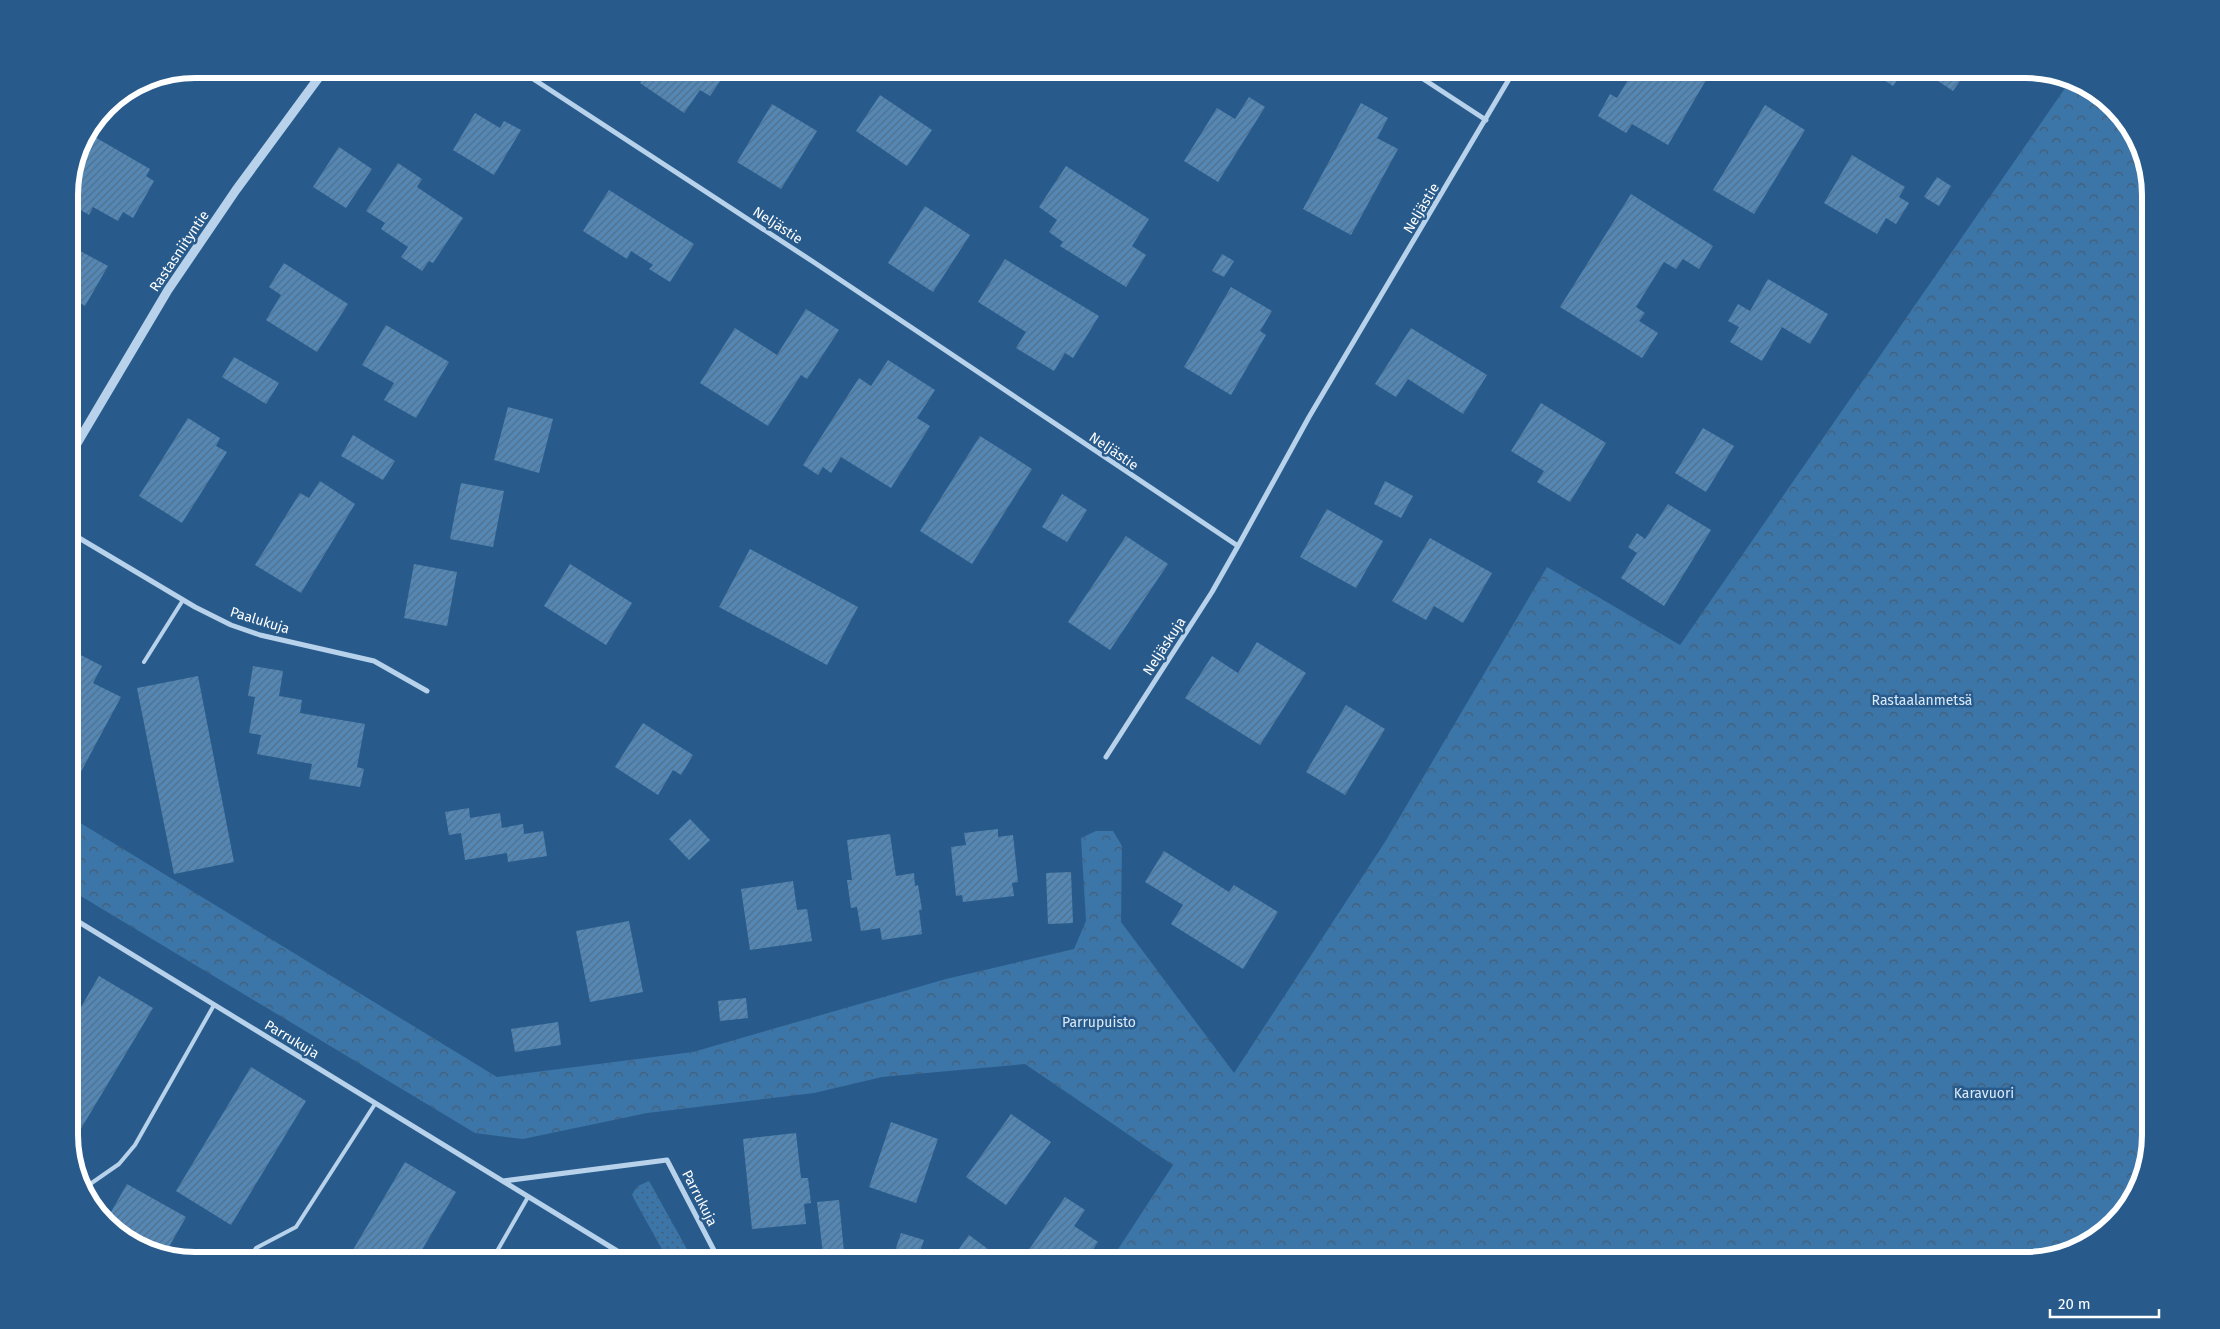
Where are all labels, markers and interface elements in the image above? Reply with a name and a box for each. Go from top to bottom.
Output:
street label: Neljästie [1400,180,1443,237]
street label: Neljästie [750,203,806,248]
street label: Rastasniityntie [146,208,213,295]
street label: Neljästie [1086,429,1142,474]
street label: Paalukuja [228,603,292,638]
street label: Neljäskuja [1139,614,1190,679]
park label: Rastaalanmetsä [1872,692,1972,709]
park label: Parrupuisto [1062,1014,1136,1031]
street label: Parrukuja [261,1017,322,1062]
park label: Karavuori [1954,1085,2014,1102]
street label: Parrukuja [678,1167,721,1229]
scale bar [2050,1286,2159,1318]
text: 20 m [2058,1295,2091,1313]

